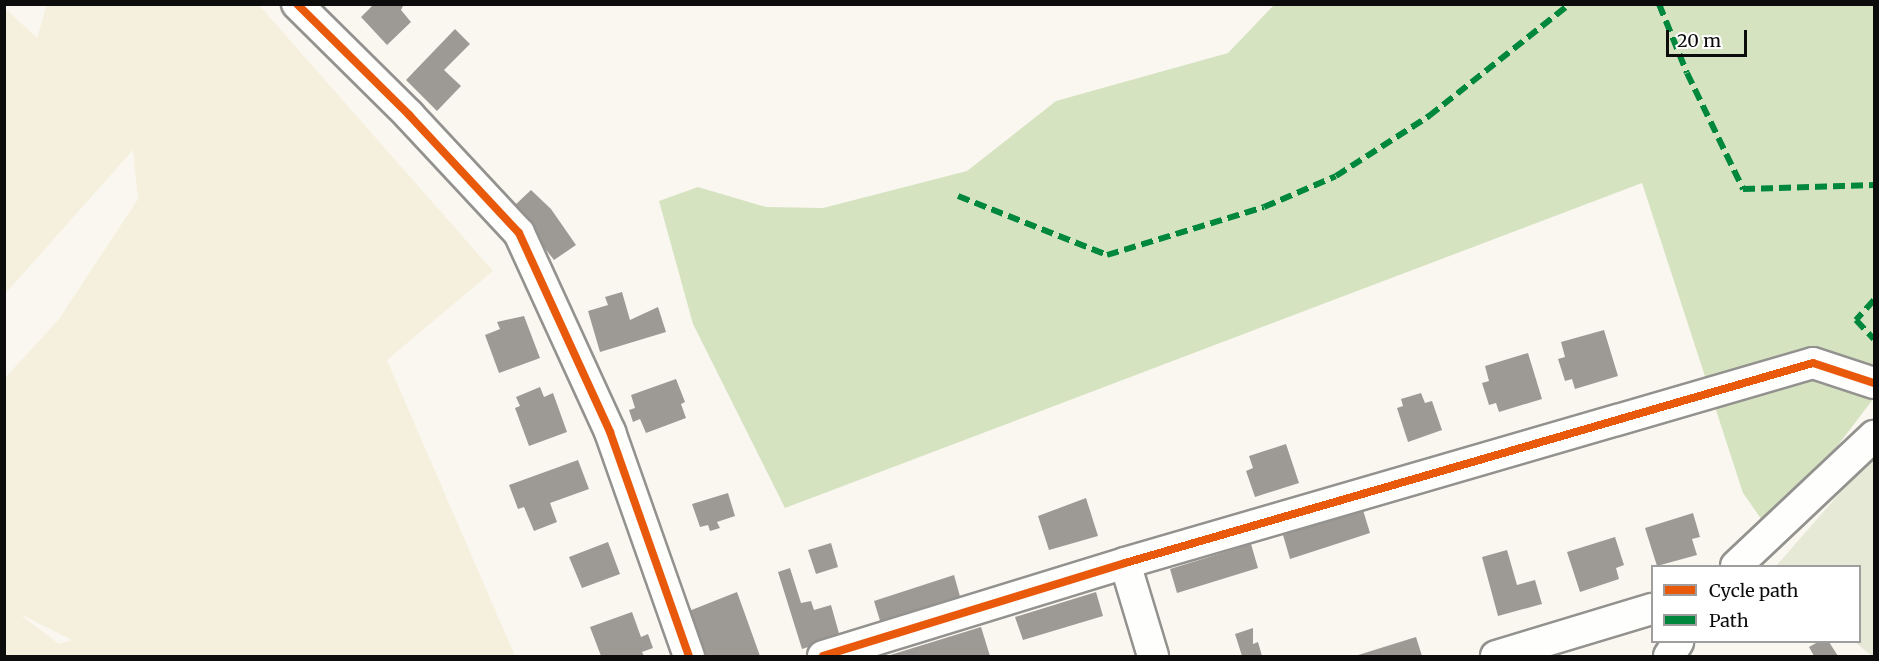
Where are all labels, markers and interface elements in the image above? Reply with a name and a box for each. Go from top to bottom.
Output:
scale bar [1669,18,1750,56]
text: 20 m [1677,29,1721,52]
legend [1651,565,1861,643]
text: Cycle path [1709,579,1798,602]
text: Path [1709,609,1749,632]

